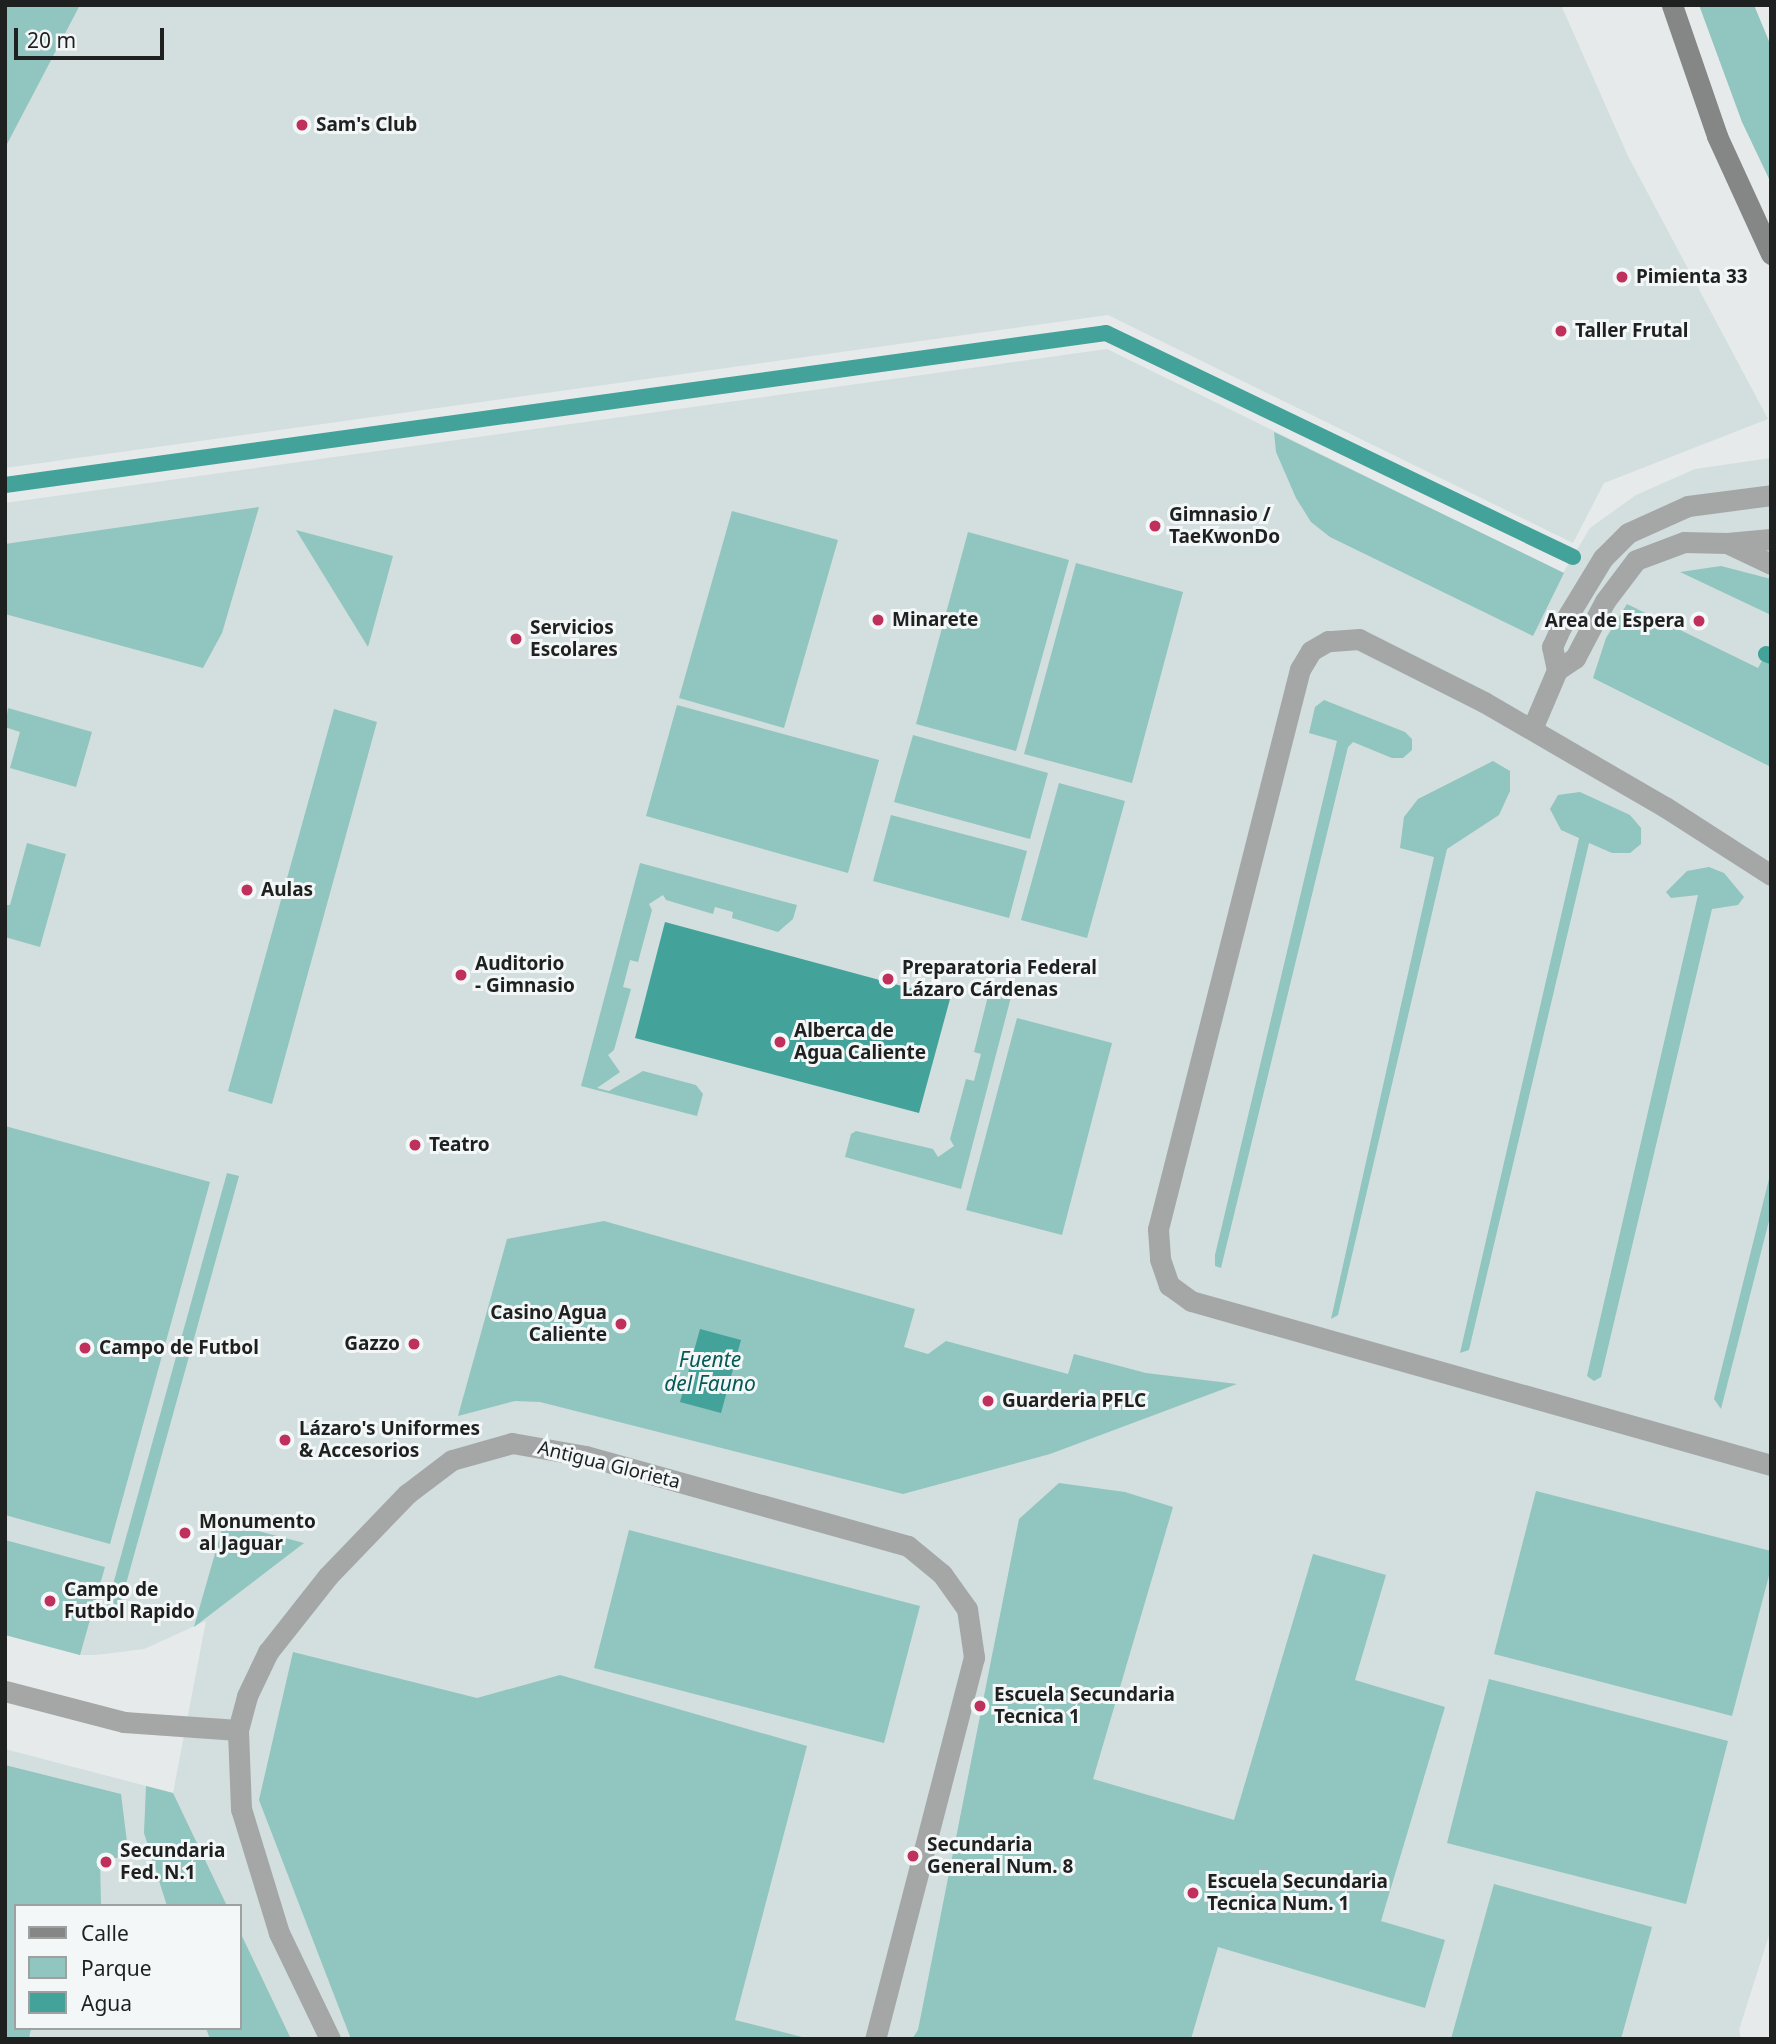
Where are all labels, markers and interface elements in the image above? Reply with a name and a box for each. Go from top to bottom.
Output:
scale bar [18,14,168,58]
text: 20 m [27,26,76,54]
place label: Sam's Club [316,114,417,136]
marker: Sam's Club [294,117,310,133]
place label: Pimienta 33 [1636,266,1748,288]
marker: Pimienta 33 [1614,269,1630,285]
place label: Taller Frutal [1575,320,1688,342]
marker: Taller Frutal [1553,323,1569,339]
place label: Gimnasio / TaeKwonDo [1169,504,1280,548]
marker: Gimnasio / TaeKwonDo [1147,518,1163,534]
place label: Minarete [892,609,978,631]
place label: Area de Espera [1545,610,1685,632]
marker: Minarete [870,612,886,628]
marker: Area de Espera [1691,613,1707,629]
place label: Servicios Escolares [530,617,618,661]
marker: Servicios Escolares [508,631,524,647]
place label: Aulas [261,879,313,901]
marker: Aulas [239,882,255,898]
place label: Auditorio - Gimnasio [475,953,575,997]
place label: Preparatoria Federal Lázaro Cárdenas [902,957,1097,1001]
marker: Auditorio - Gimnasio [453,967,469,983]
marker: Preparatoria Federal Lázaro Cárdenas [880,971,896,987]
place label: Alberca de Agua Caliente [794,1020,926,1064]
marker: Alberca de Agua Caliente [772,1034,788,1050]
place label: Teatro [429,1134,490,1156]
marker: Teatro [407,1137,423,1153]
place label: Casino Agua Caliente [490,1302,607,1346]
marker: Casino Agua Caliente [613,1316,629,1332]
place label: Gazzo [344,1333,400,1355]
marker: Gazzo [406,1336,422,1352]
place label: Campo de Futbol [99,1337,259,1359]
marker: Campo de Futbol [77,1340,93,1356]
water label: Fuente del Fauno [664,1346,756,1396]
place label: Guarderia PFLC [1002,1390,1146,1412]
marker: Guarderia PFLC [980,1393,996,1409]
place label: Lázaro's Uniformes & Accesorios [299,1418,480,1462]
marker: Lázaro's Uniformes & Accesorios [277,1432,293,1448]
street label: Antigua Glorieta [535,1436,683,1494]
place label: Monumento al Jaguar [199,1511,316,1555]
marker: Monumento al Jaguar [177,1525,193,1541]
place label: Campo de Futbol Rapido [64,1579,195,1623]
marker: Campo de Futbol Rapido [42,1593,58,1609]
place label: Escuela Secundaria Tecnica 1 [994,1684,1175,1728]
marker: Escuela Secundaria Tecnica 1 [972,1698,988,1714]
place label: Secundaria General Num. 8 [927,1834,1073,1878]
place label: Secundaria Fed. N.1 [120,1840,225,1884]
marker: Secundaria General Num. 8 [905,1848,921,1864]
marker: Secundaria Fed. N.1 [98,1854,114,1870]
place label: Escuela Secundaria Tecnica Num. 1 [1207,1871,1388,1915]
marker: Escuela Secundaria Tecnica Num. 1 [1185,1885,1201,1901]
legend [14,1904,242,2030]
text: Calle [81,1919,129,1947]
text: Parque [81,1954,151,1982]
text: Agua [81,1989,132,2017]

